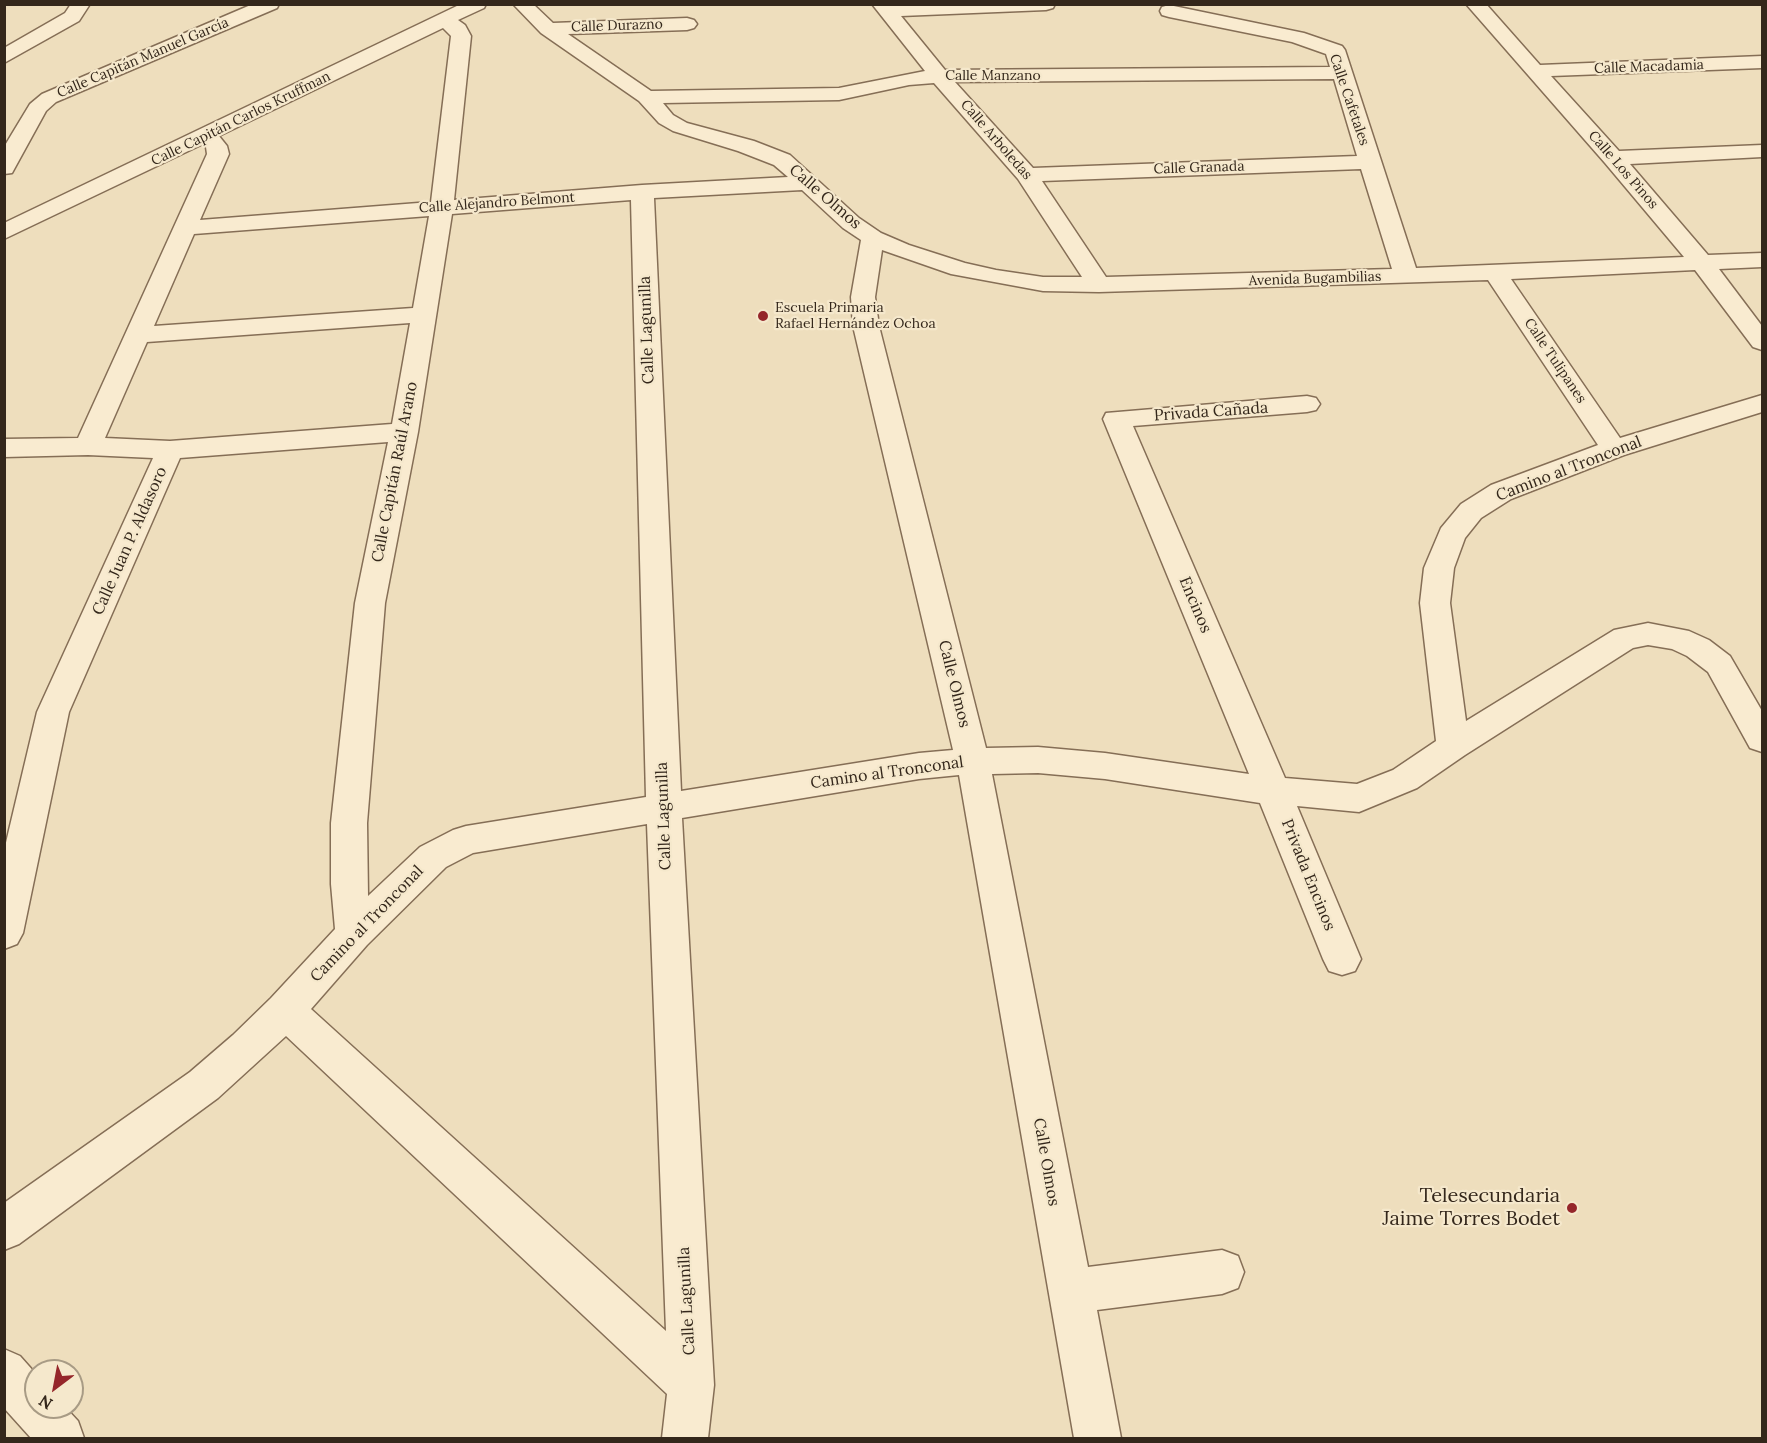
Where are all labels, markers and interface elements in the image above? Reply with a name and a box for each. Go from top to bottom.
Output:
street label: Calle Capitán Manuel García [55,14,231,102]
street label: Calle Durazno [571,16,663,36]
street label: Calle Cafetales [1325,52,1373,148]
street label: Calle Macadamia [1594,57,1704,77]
street label: Calle Capitán Carlos Kruffman [149,68,333,170]
street label: Calle Manzano [945,68,1041,84]
street label: Calle Arboledas [957,97,1035,183]
street label: Calle Los Pinos [1585,128,1661,212]
street label: Calle Granada [1153,158,1245,178]
street label: Calle Olmos [785,161,865,233]
street label: Calle Alejandro Belmont [418,189,576,217]
street label: Avenida Bugambilias [1248,268,1382,290]
street label: Calle Lagunilla [636,275,658,385]
place label: Escuela Primaria Rafael Hernández Ochoa [775,300,936,332]
marker: Escuela Primaria Rafael Hernández Ochoa [756,309,770,323]
street label: Calle Tulipanes [1520,315,1590,407]
street label: Calle Capitán Raúl Arano [368,380,422,564]
street label: Privada Cañada [1153,398,1269,426]
street label: Camino al Tronconal [1494,432,1644,506]
street label: Calle Juan P. Aldasoro [89,464,171,618]
street label: Encinos [1175,574,1215,636]
street label: Calle Olmos [934,638,974,730]
street label: Camino al Tronconal [809,753,965,793]
street label: Calle Lagunilla [653,761,675,871]
street label: Privada Encinos [1277,816,1339,934]
street label: Camino al Tronconal [306,862,428,986]
street label: Calle Olmos [1029,1116,1063,1208]
place label: Telesecundaria Jaime Torres Bodet [1382,1184,1560,1231]
marker: Telesecundaria Jaime Torres Bodet [1565,1201,1579,1215]
street label: Calle Lagunilla [675,1246,699,1356]
north arrow [24,1359,84,1419]
text: N [35,1391,56,1414]

